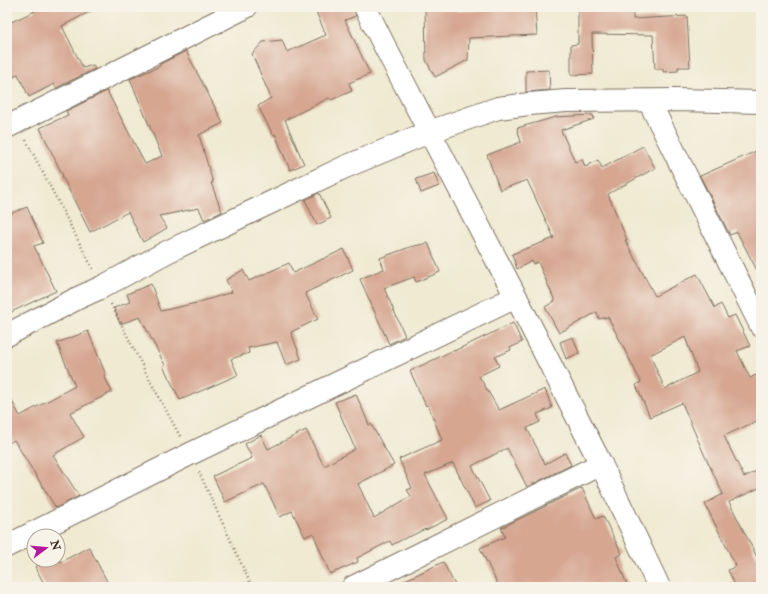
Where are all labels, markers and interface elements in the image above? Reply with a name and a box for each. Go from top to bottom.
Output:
north arrow [26,528,66,568]
text: N [47,538,63,553]

